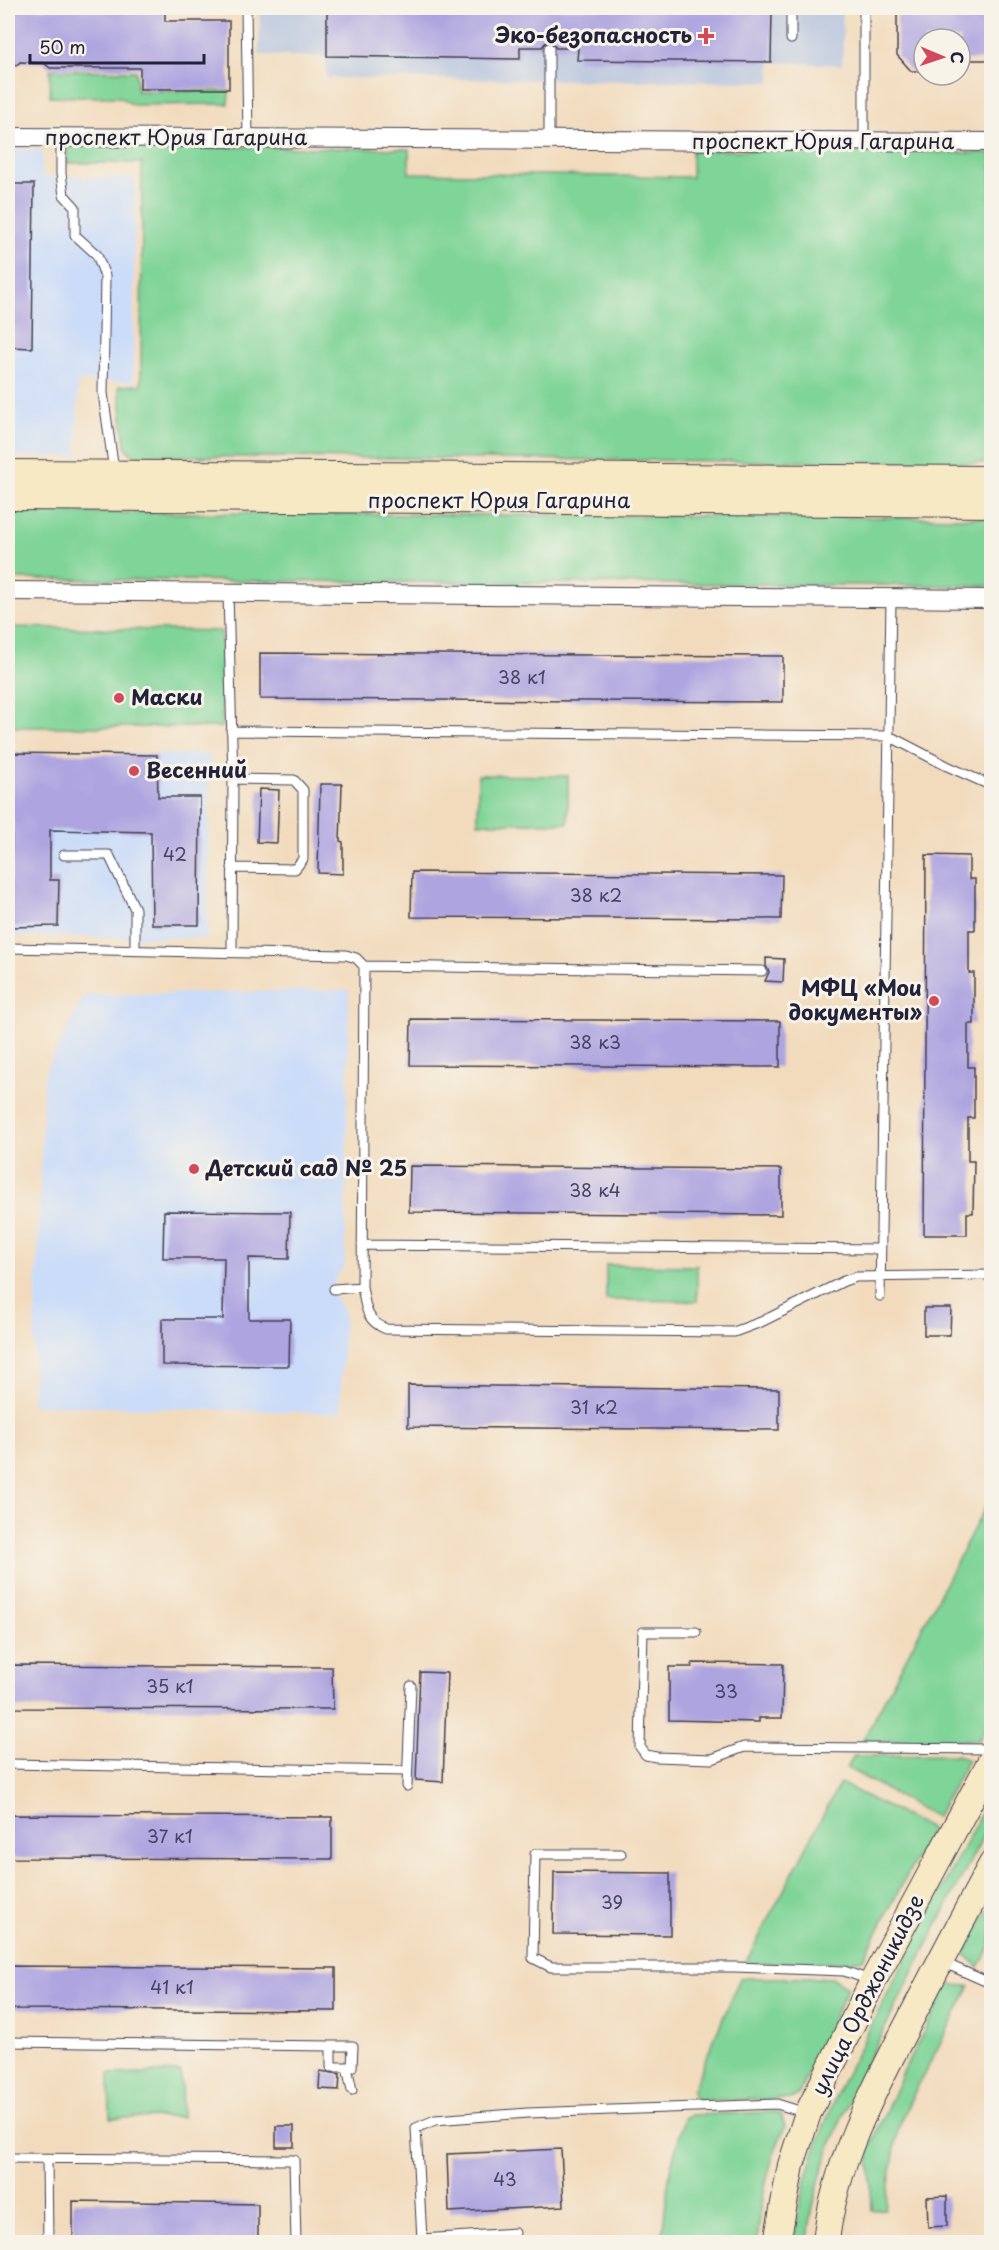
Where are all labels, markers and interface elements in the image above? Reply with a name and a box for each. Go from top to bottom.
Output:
place label: Эко-безопасность [494,18,692,50]
scale bar [30,27,204,65]
marker: Эко-безопасность [697,27,715,45]
north arrow [912,27,972,87]
text: 50 m [39,33,86,60]
text: С [946,51,970,64]
street label: проспект Юрия Гагарина [45,120,308,152]
street label: проспект Юрия Гагарина [692,124,955,156]
street label: проспект Юрия Гагарина [368,483,631,515]
house number: 38 к1 [498,663,546,690]
place label: Маски [131,680,203,712]
marker: Маски [112,691,126,705]
place label: Весенний [146,753,247,785]
marker: Весенний [127,764,141,778]
house number: 42 [163,840,187,867]
house number: 38 к2 [570,881,622,908]
place label: МФЦ «Мои документы» [788,971,922,1027]
marker: МФЦ «Мои документы» [927,994,941,1008]
house number: 38 к3 [569,1028,621,1055]
place label: Детский сад № 25 [205,1151,407,1183]
marker: Детский сад № 25 [187,1162,201,1176]
house number: 38 к4 [569,1176,621,1203]
house number: 31 к2 [570,1393,618,1420]
house number: 35 к1 [146,1672,194,1699]
house number: 33 [714,1677,738,1704]
house number: 37 к1 [147,1822,193,1849]
house number: 39 [601,1888,623,1915]
street label: улица Орджоникидзе [802,1888,931,2100]
house number: 41 к1 [150,1973,194,2000]
house number: 43 [493,2165,517,2192]

